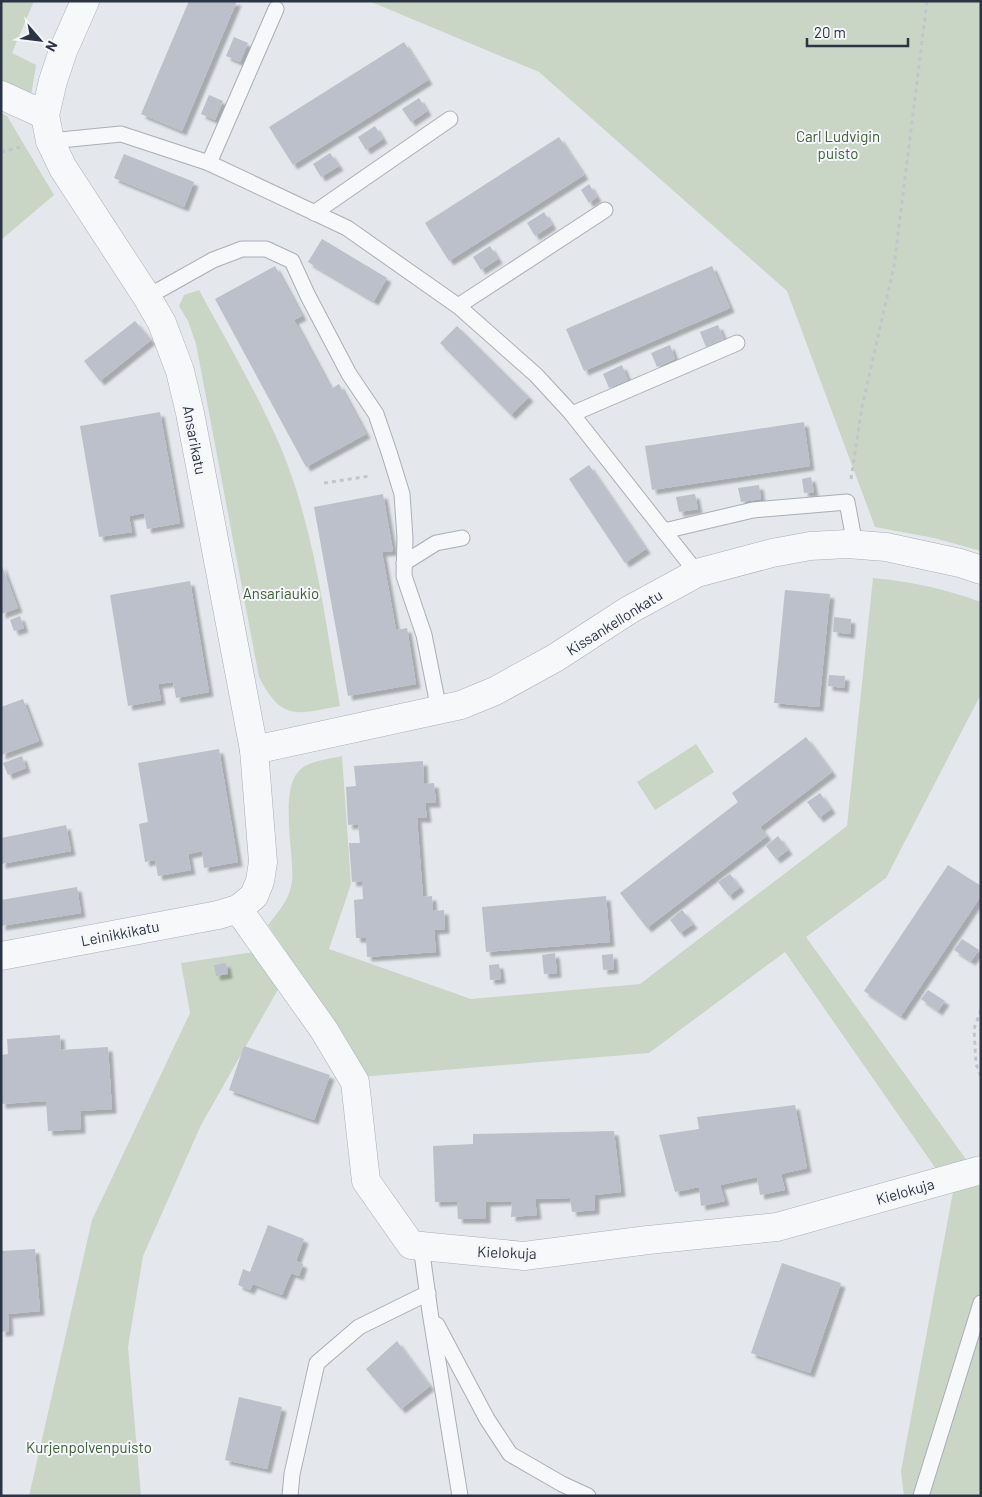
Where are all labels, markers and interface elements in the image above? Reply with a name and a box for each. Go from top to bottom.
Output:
north arrow [15,15,65,65]
scale bar [807,15,908,47]
text: 20 m [814,23,846,41]
text: N [42,38,62,54]
park label: Carl Ludvigin puisto [796,127,880,162]
street label: Ansarikatu [180,404,210,476]
park label: Ansariaukio [243,584,319,602]
street label: Kissankellonkatu [563,585,665,659]
street label: Leinikkikatu [79,917,161,949]
street label: Kielokuja [874,1174,936,1208]
street label: Kielokuja [477,1242,537,1262]
park label: Kurjenpolvenpuisto [26,1438,152,1456]

